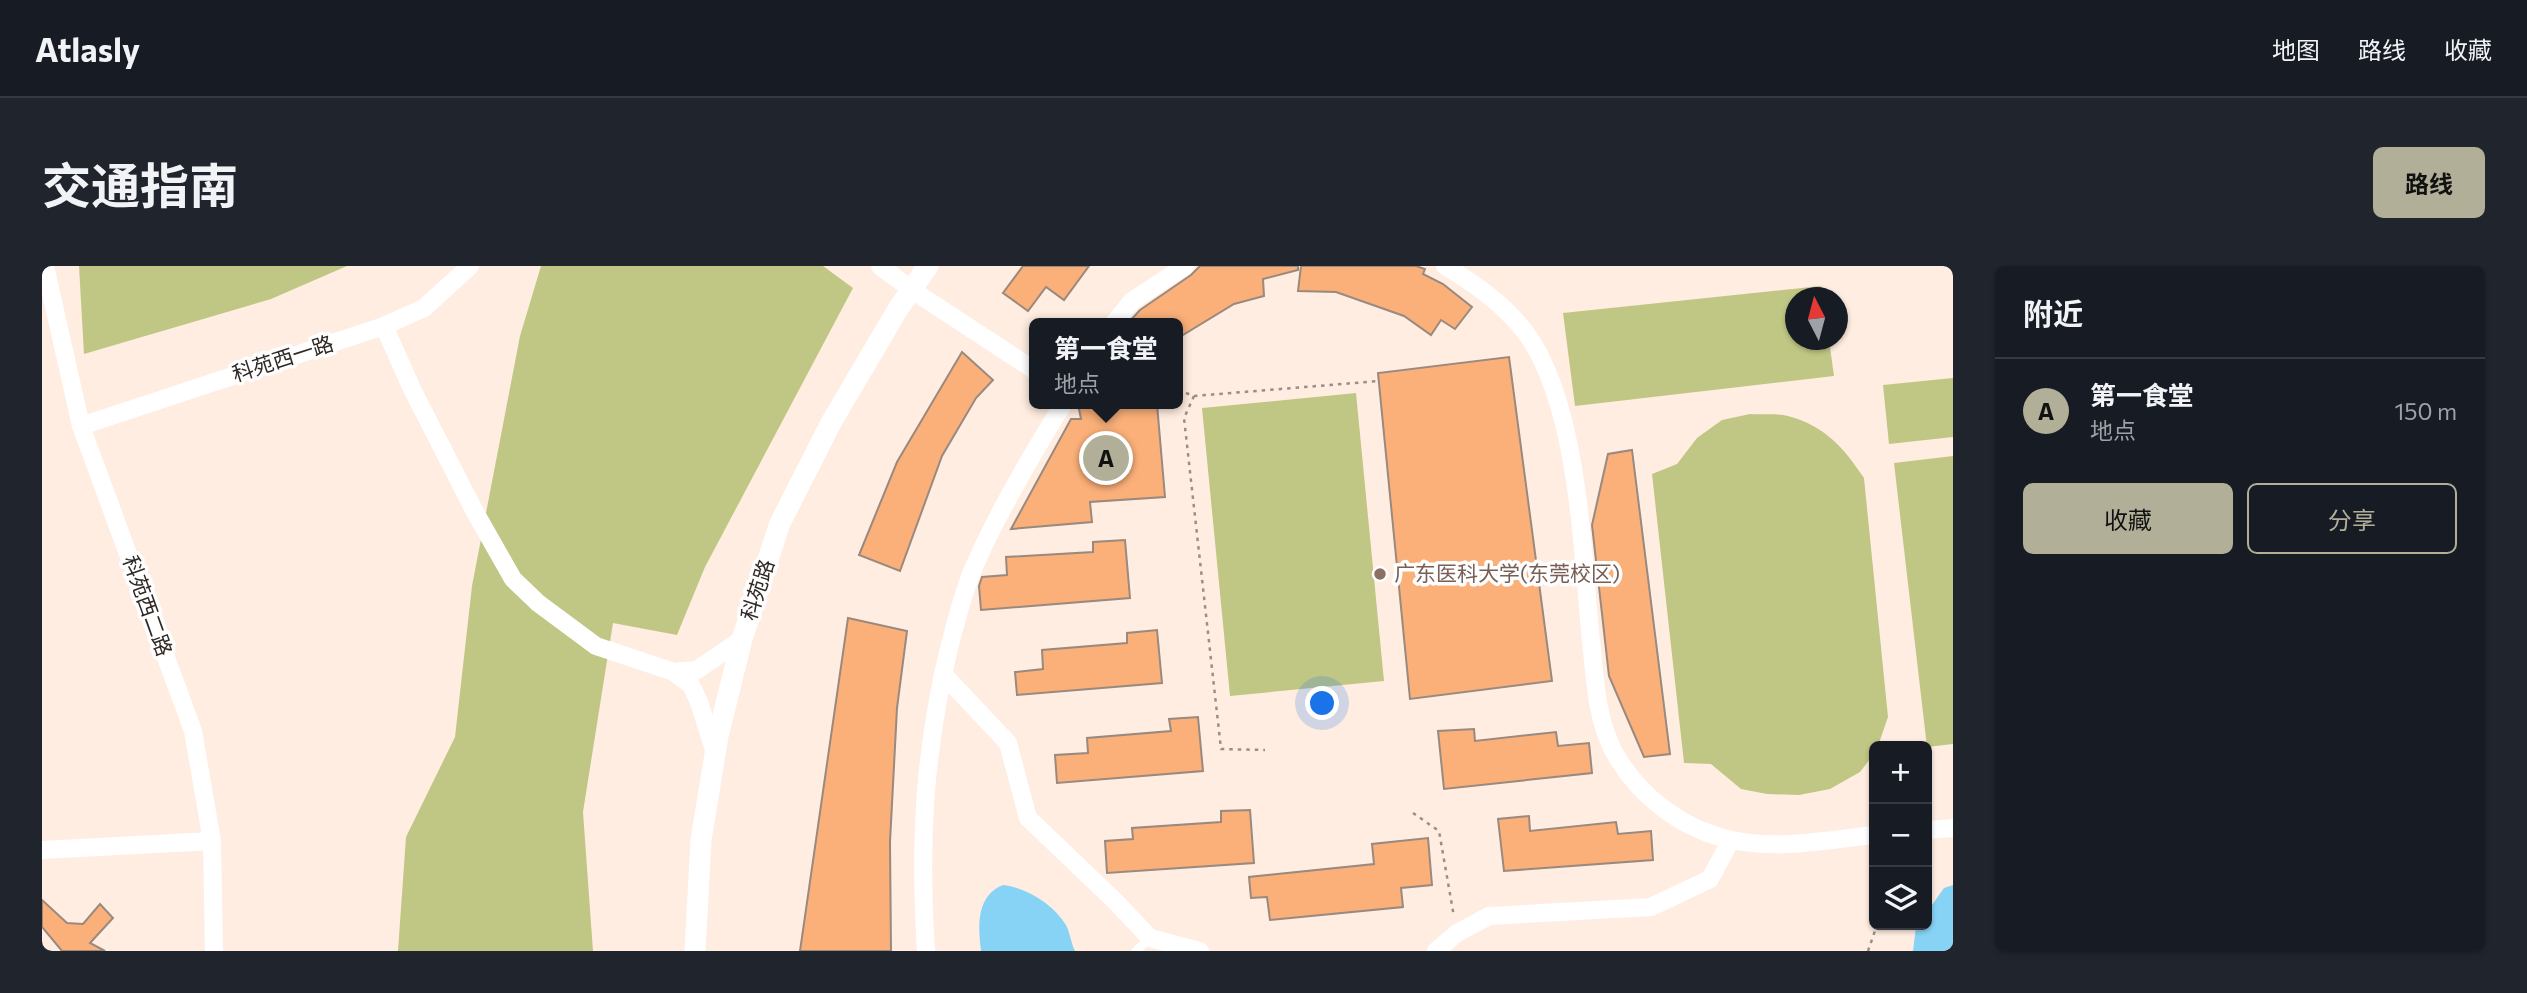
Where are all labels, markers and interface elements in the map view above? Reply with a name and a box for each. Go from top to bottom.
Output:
text: Atlasly [35,28,140,69]
text: 地图 [2272,35,2320,64]
text: 路线 [2358,35,2406,64]
text: 收藏 [2444,35,2492,64]
button: 路线 [2373,147,2485,218]
text: 交通指南 [42,154,238,214]
north arrow [1785,287,1848,350]
text: 附近 [2023,294,2083,331]
popup [1029,318,1183,409]
street label: 科苑西一路 [229,329,336,386]
text: 第一食堂 [1054,332,1158,363]
text: 地点 [1054,369,1100,397]
text: 第一食堂 [2090,379,2194,410]
text: A [2038,397,2054,425]
text: 150 m [2394,397,2457,425]
text: 地点 [2090,416,2136,444]
pin: A [1083,432,1129,484]
button: 收藏 [2023,483,2233,554]
button: 分享 [2247,483,2457,554]
street label: 科苑西二路 [119,552,178,659]
street label: 科苑路 [735,556,778,623]
place label: 广东医科大学(东莞校区) [1394,560,1620,585]
marker: 广东医科大学(东莞校区) [1372,566,1388,582]
your location [1305,686,1339,720]
map controls [1869,741,1932,930]
button: + [1869,741,1932,804]
button: − [1869,804,1932,867]
button: layers [1869,867,1932,930]

